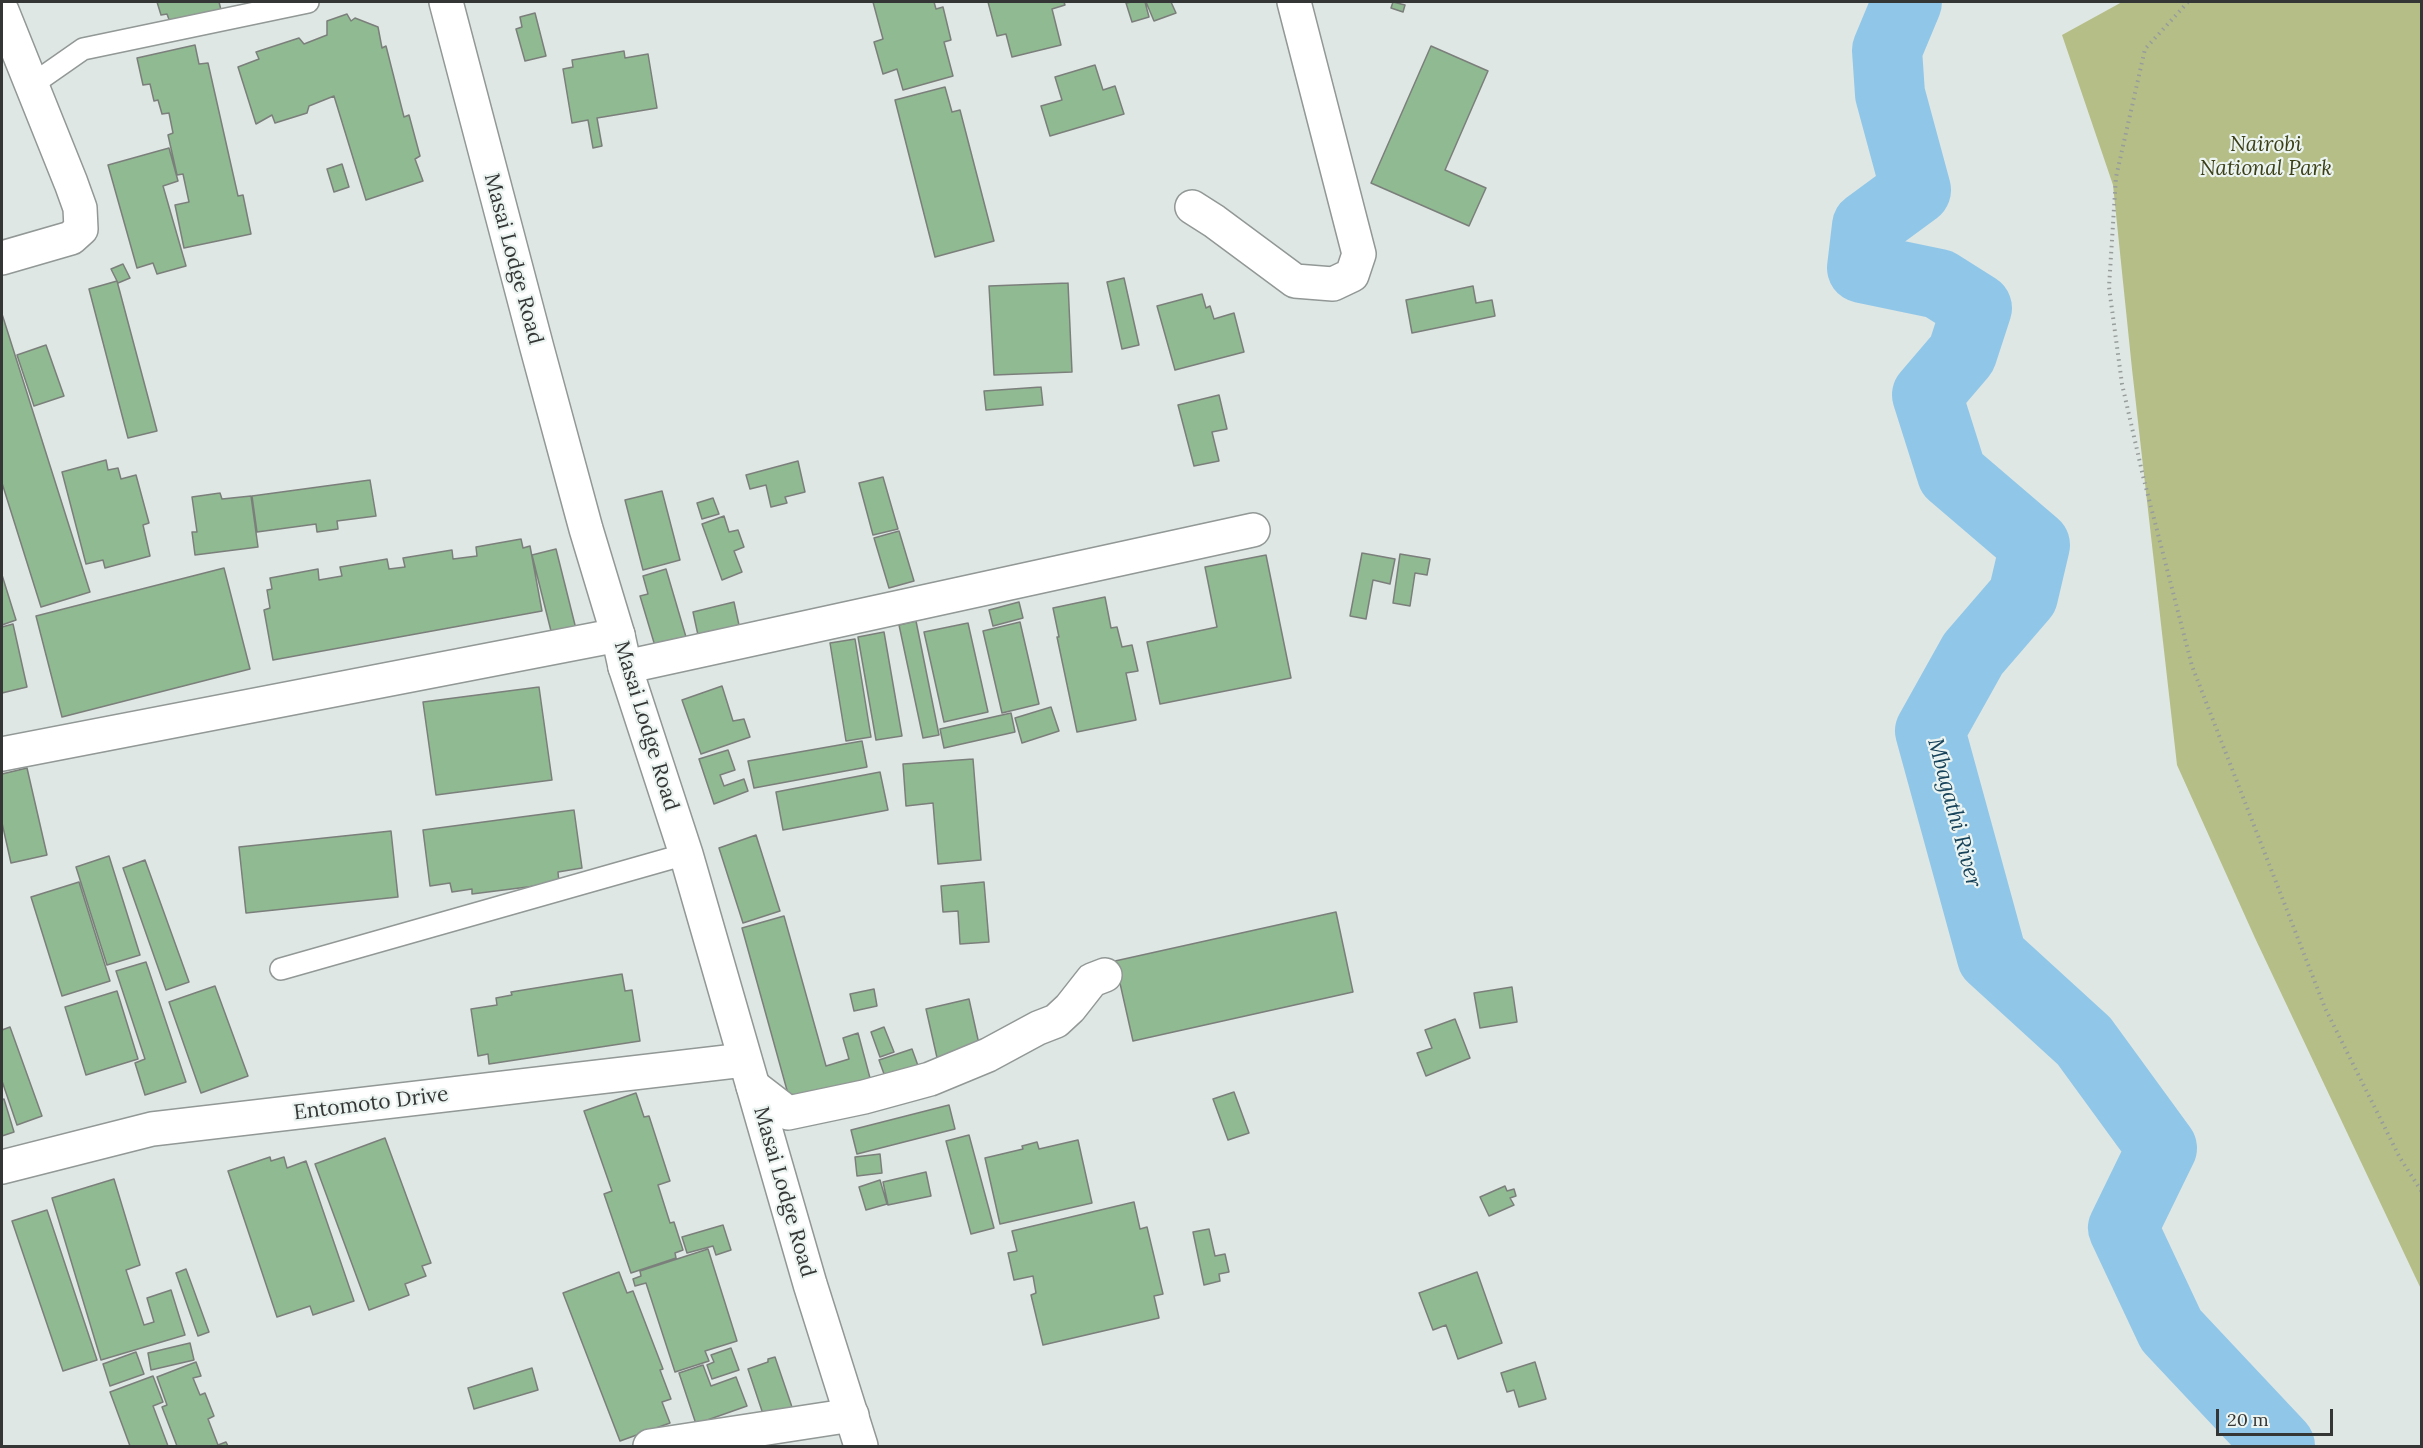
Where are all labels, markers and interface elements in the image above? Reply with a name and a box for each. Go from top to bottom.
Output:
park label: Nairobi National Park [2200,132,2332,182]
street label: Masai Lodge Road [478,171,548,347]
street label: Masai Lodge Road [608,638,684,814]
water label: Mbagathi River [1921,736,1987,890]
street label: Entomoto Drive [292,1082,450,1126]
street label: Masai Lodge Road [748,1104,820,1280]
scale bar [2219,1397,2336,1435]
text: 20 m [2227,1408,2269,1431]

